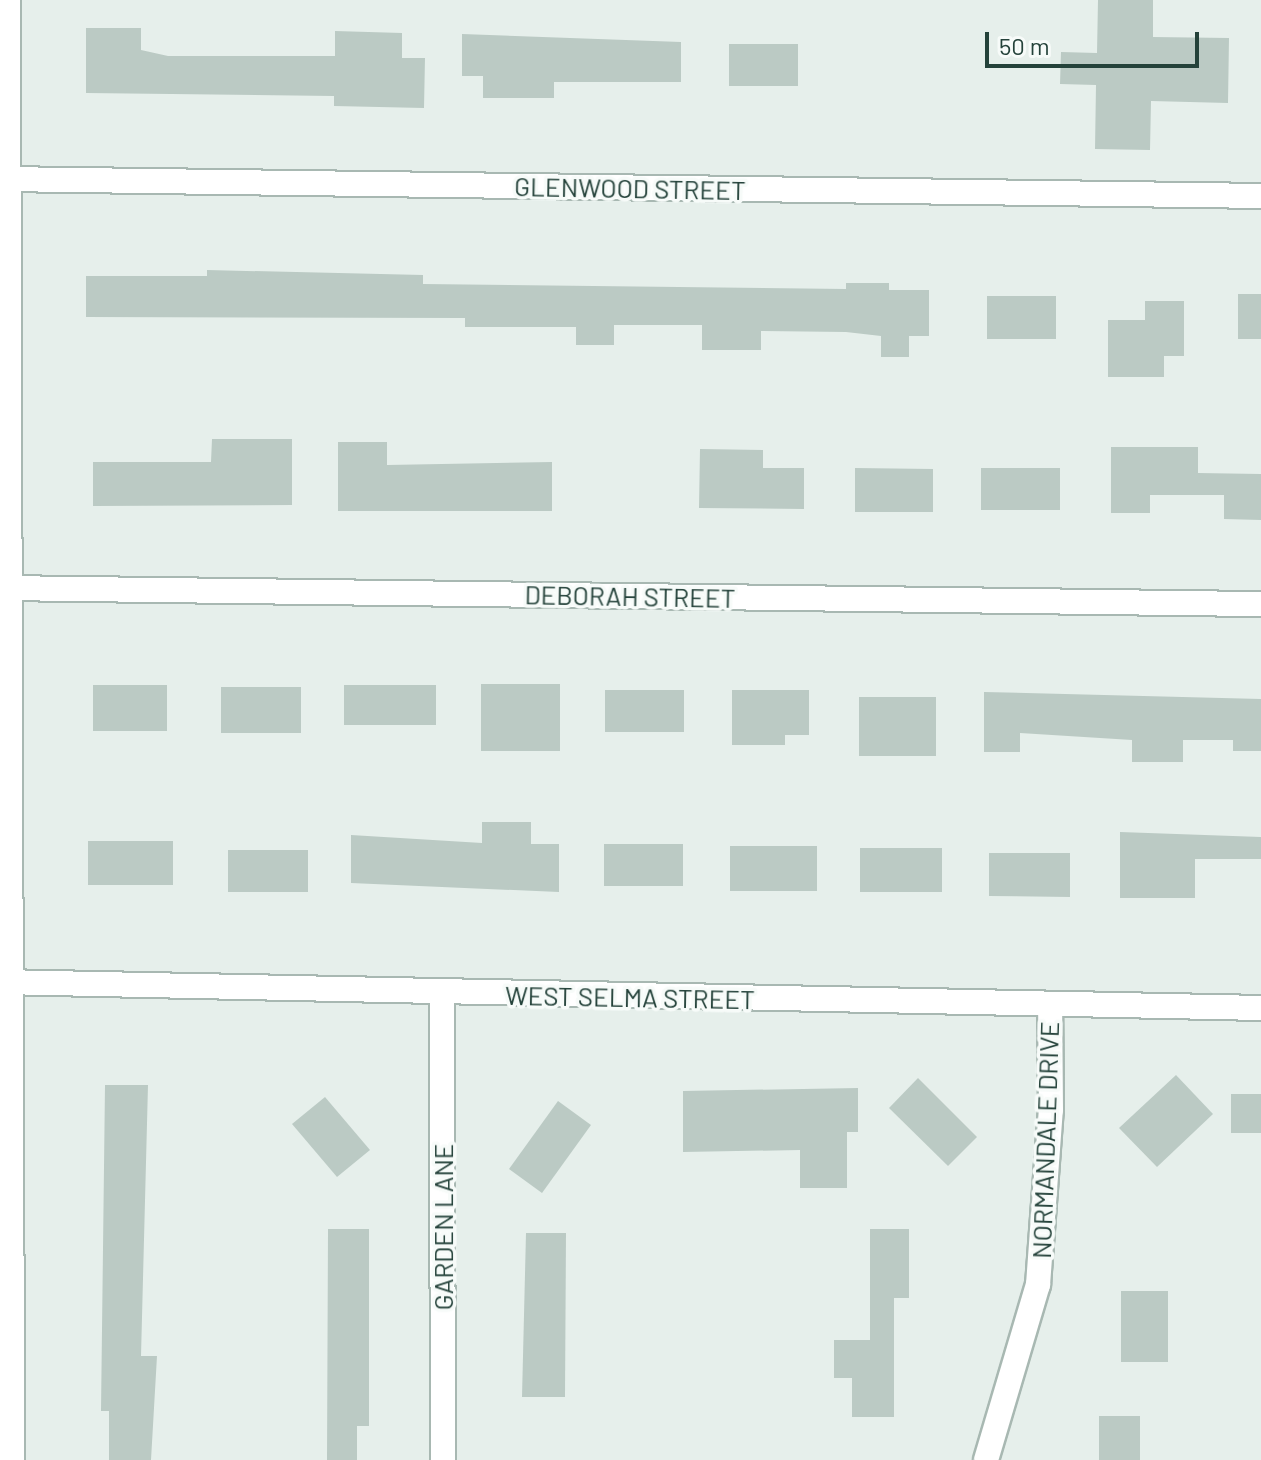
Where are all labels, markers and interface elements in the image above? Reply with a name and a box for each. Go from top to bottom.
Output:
scale bar [989,16,1203,66]
text: 50 m [999,31,1050,60]
street label: GLENWOOD STREET [514,170,746,206]
street label: DEBORAH STREET [524,579,736,613]
street label: WEST SELMA STREET [505,979,755,1015]
street label: NORMANDALE DRIVE [1025,1021,1065,1259]
street label: GARDEN LANE [427,1144,459,1310]

